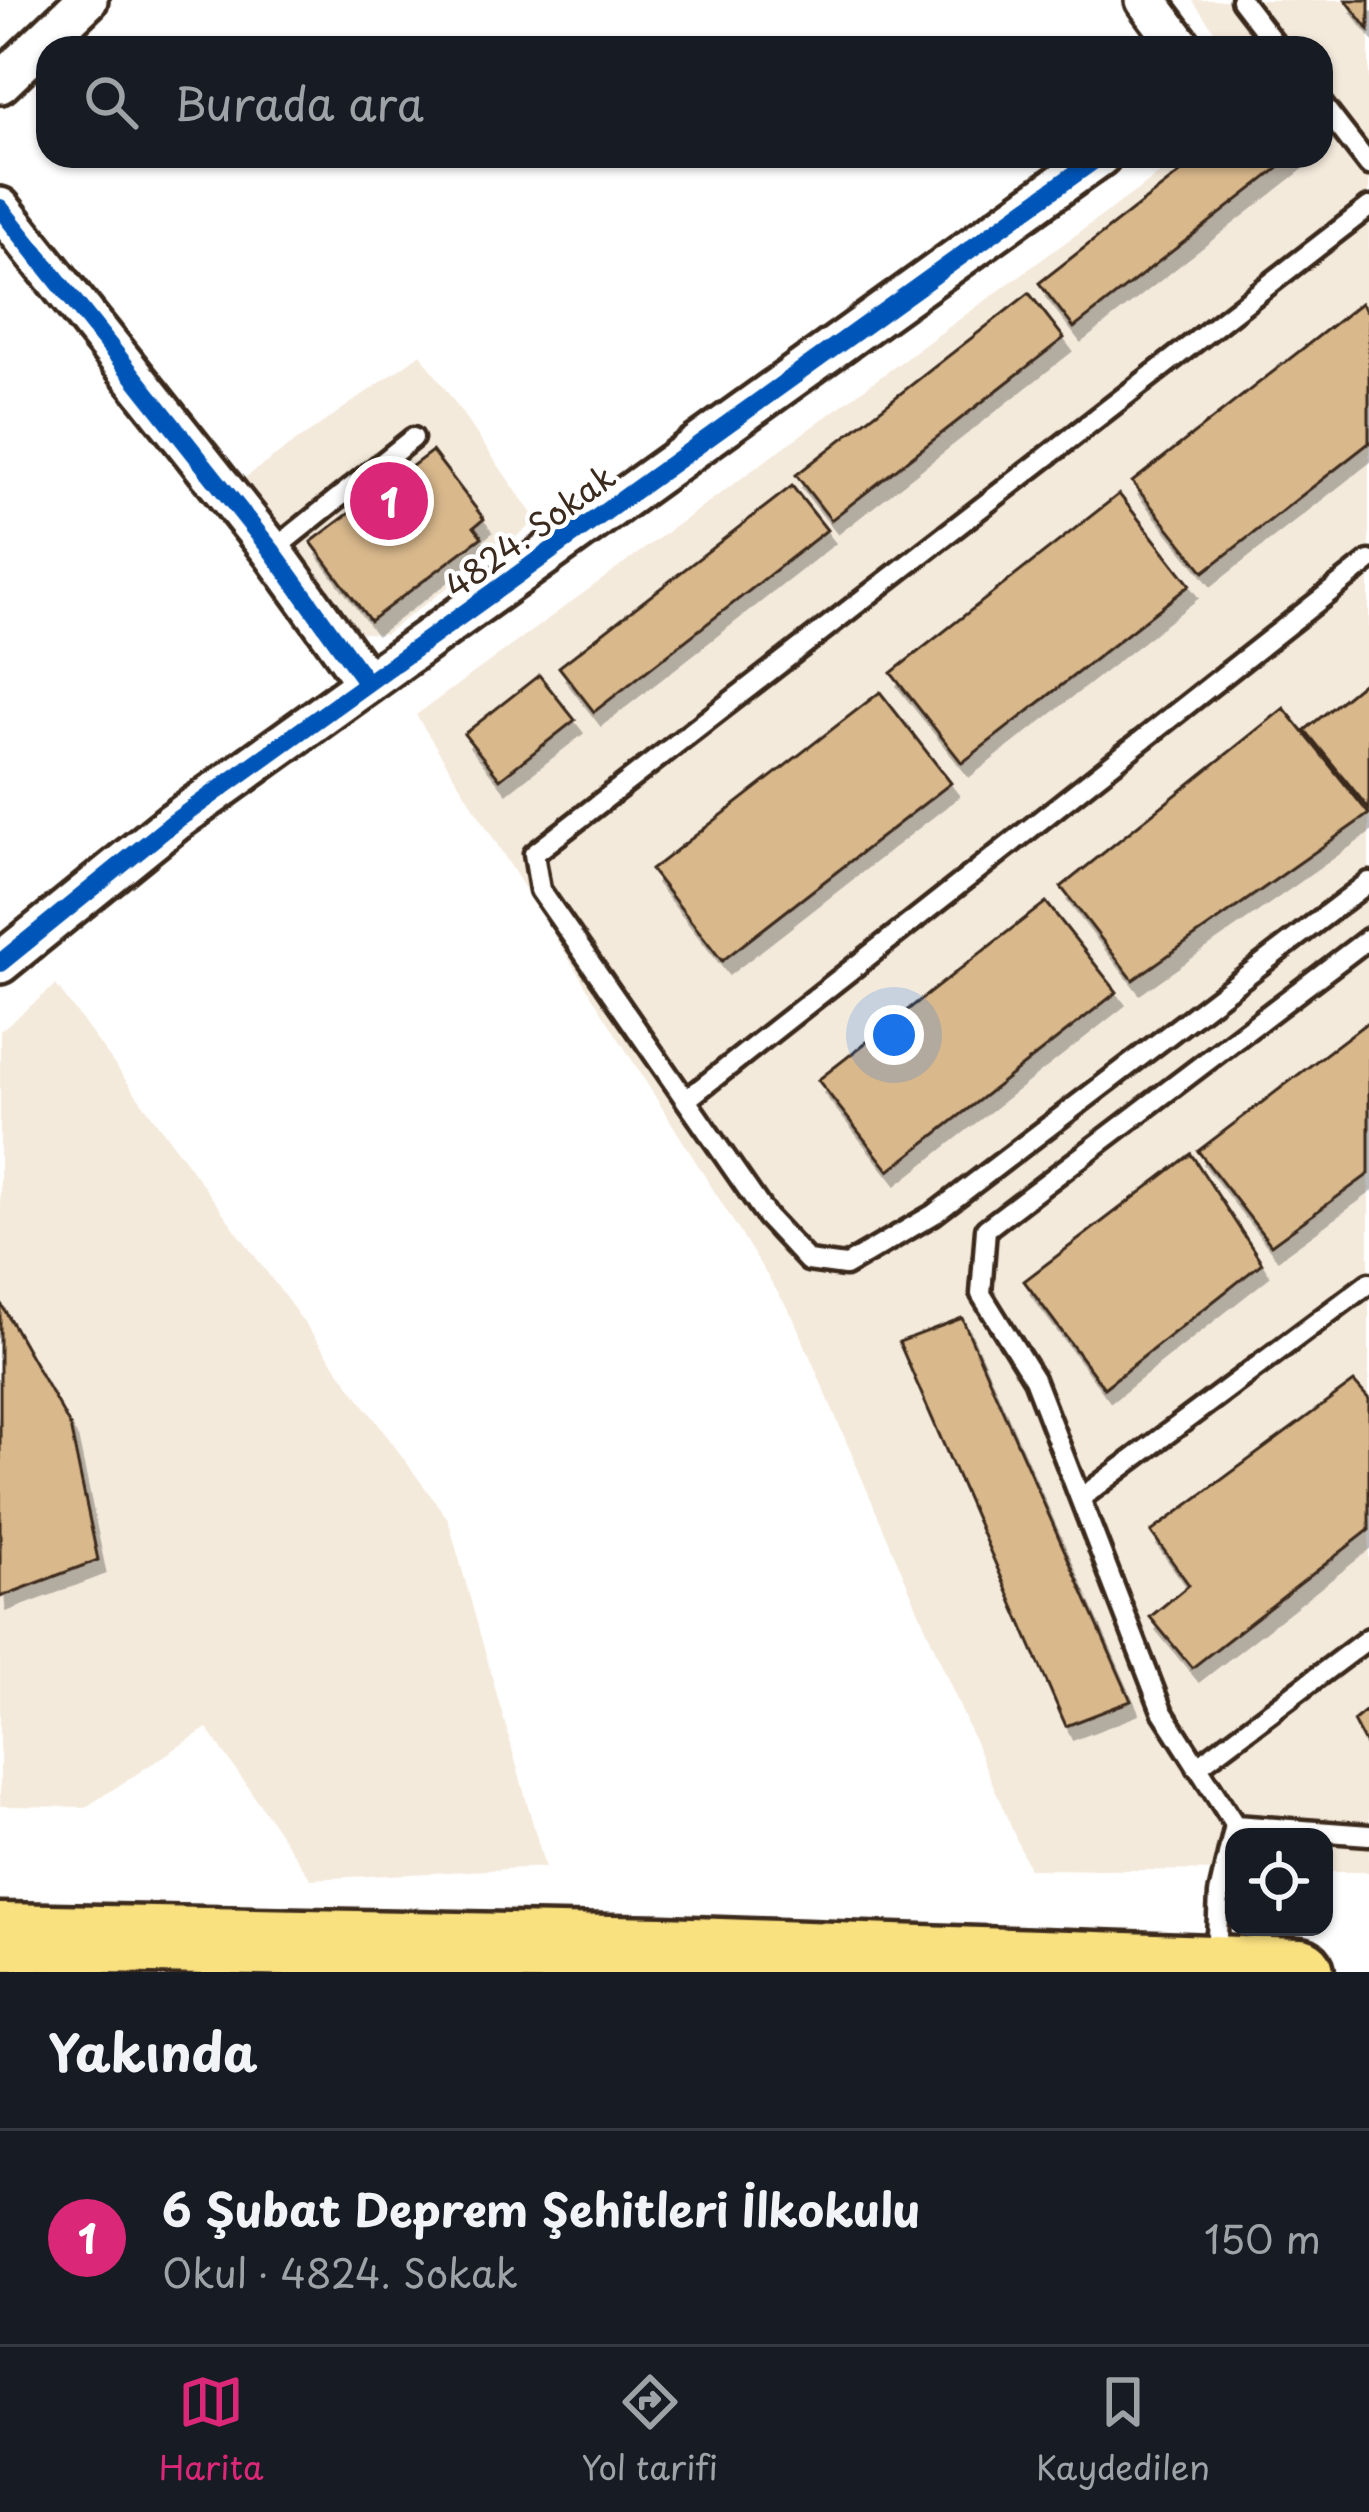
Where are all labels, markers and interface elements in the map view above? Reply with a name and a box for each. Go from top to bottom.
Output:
search box [36,36,1333,168]
text: Burada ara [174,68,424,136]
icon: search [78,69,144,135]
street label: 4824. Sokak [433,451,625,609]
pin: 1 [350,456,428,546]
your location [864,1005,924,1065]
map controls [1225,1828,1333,1936]
button: locate [1225,1828,1333,1936]
text: Yakında [48,2012,258,2089]
text: 6 Şubat Deprem Şehitleri İlkokulu [162,2174,920,2242]
text: 1 [78,2208,96,2267]
text: 150 m [1204,2208,1321,2267]
text: Okul · 4824. Sokak [162,2242,518,2301]
tab: Harita [159,2369,264,2491]
tab: Yol tarifi [581,2369,718,2491]
tab: Kaydedilen [1036,2369,1210,2491]

